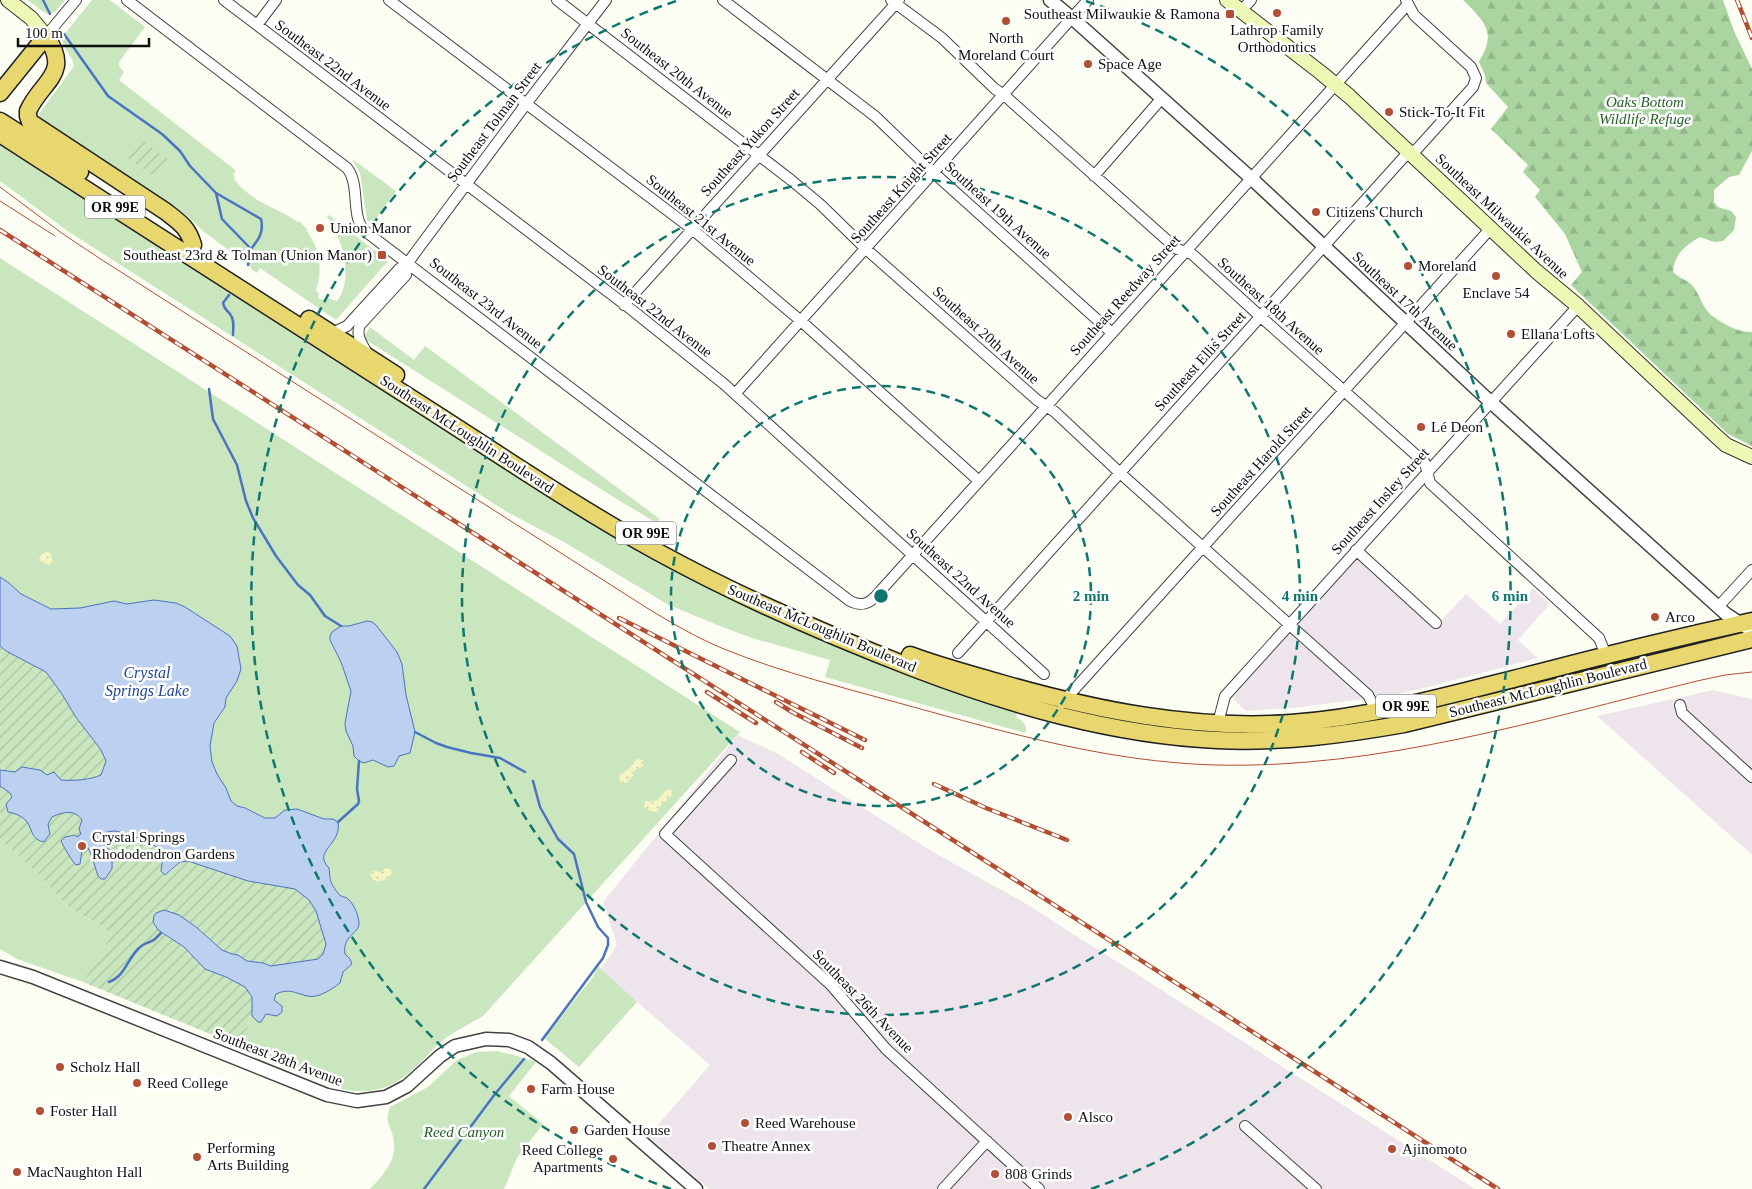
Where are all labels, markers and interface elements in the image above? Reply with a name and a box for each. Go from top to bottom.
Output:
place label: Southeast Milwaukie & Ramona [1024,6,1220,22]
marker: Lathrop Family Orthodontics [1271,7,1283,19]
marker: Southeast Milwaukie & Ramona [1224,8,1236,20]
scale bar [18,15,149,47]
marker: North Moreland Court [1000,15,1012,27]
street label: Southeast 22nd Avenue [272,16,394,114]
place label: Lathrop Family Orthodontics [1230,22,1324,55]
street label: Southeast 20th Avenue [618,24,736,122]
text: 100 m [25,25,63,41]
place label: North Moreland Court [958,30,1055,63]
place label: Space Age [1098,56,1162,72]
street label: Southeast Tolman Street [444,58,545,185]
marker: Space Age [1082,58,1094,70]
street label: Southeast Yukon Street [697,84,803,199]
park label: Oaks Bottom Wildlife Refuge [1599,94,1691,127]
place label: Stick-To-It Fit [1399,104,1486,120]
marker: Stick-To-It Fit [1383,106,1395,118]
street label: Southeast Knight Street [847,129,955,246]
street label: Southeast Milwaukie Avenue [1432,150,1572,282]
street label: Southeast 19th Avenue [942,158,1055,262]
street label: Southeast 21st Avenue [643,171,759,269]
road number: OR 99E [85,196,145,218]
place label: Citizens Church [1326,204,1424,220]
marker: Citizens Church [1310,206,1322,218]
place label: Union Manor [330,220,411,236]
marker: Union Manor [314,222,326,234]
street label: Southeast Reedway Street [1067,231,1184,359]
place label: Southeast 23rd & Tolman (Union Manor) [123,247,372,264]
street label: Southeast 17th Avenue [1349,248,1461,354]
marker: Southeast 23rd & Tolman (Union Manor) [376,249,388,261]
street label: Southeast 23rd Avenue [427,254,546,352]
street label: Southeast 18th Avenue [1215,254,1328,358]
place label: Moreland [1418,258,1477,274]
marker: Moreland [1402,260,1414,272]
street label: Southeast 22nd Avenue [595,261,716,361]
marker: Enclave 54 [1490,270,1502,282]
street label: Southeast 20th Avenue [930,283,1043,387]
place label: Enclave 54 [1462,285,1530,301]
street label: Southeast Ellis Street [1151,307,1249,414]
place label: Ellana Lofts [1521,326,1595,342]
marker: Ellana Lofts [1505,328,1517,340]
street label: Southeast McLoughlin Boulevard [377,372,557,496]
street label: Southeast Harold Street [1207,402,1315,519]
place label: Lé Deon [1431,419,1484,435]
marker: Lé Deon [1415,421,1427,433]
street label: Southeast Insley Street [1328,444,1432,557]
road number: OR 99E [616,522,676,544]
street label: Southeast 22nd Avenue [903,525,1019,631]
street label: Southeast McLoughlin Boulevard [725,581,919,675]
centre of rings [872,587,890,605]
text: 2 min [1073,588,1110,604]
text: 4 min [1282,588,1319,604]
text: 6 min [1492,588,1529,604]
place label: Arco [1665,609,1695,625]
marker: Arco [1649,611,1661,623]
street label: Southeast McLoughlin Boulevard [1447,656,1649,720]
water label: Crystal Springs Lake [105,664,189,700]
road number: OR 99E [1376,694,1436,718]
place label: Crystal Springs Rhododendron Gardens [92,829,235,862]
marker: Crystal Springs Rhododendron Gardens [76,840,88,852]
street label: Southeast 26th Avenue [810,946,917,1056]
street label: Southeast 28th Avenue [211,1025,345,1089]
place label: Scholz Hall [70,1059,140,1075]
marker: Scholz Hall [54,1061,66,1073]
place label: Reed College [147,1075,229,1091]
marker: Reed College [131,1077,143,1089]
place label: Farm House [541,1081,615,1097]
marker: Farm House [525,1083,537,1095]
place label: Foster Hall [50,1103,117,1119]
marker: Foster Hall [34,1105,46,1117]
place label: Alsco [1078,1109,1113,1125]
marker: Alsco [1062,1111,1074,1123]
place label: Reed Warehouse [755,1115,856,1131]
marker: Reed Warehouse [739,1117,751,1129]
place label: Garden House [584,1122,671,1138]
park label: Reed Canyon [423,1124,504,1140]
marker: Garden House [568,1124,580,1136]
place label: Theatre Annex [722,1138,811,1154]
place label: Performing Arts Building [207,1140,290,1173]
marker: Theatre Annex [706,1140,718,1152]
place label: Ajinomoto [1402,1141,1467,1157]
place label: Reed College Apartments [522,1142,603,1175]
marker: Ajinomoto [1386,1143,1398,1155]
marker: Performing Arts Building [191,1151,203,1163]
marker: Reed College Apartments [607,1153,619,1165]
place label: MacNaughton Hall [27,1164,142,1180]
marker: MacNaughton Hall [11,1166,23,1178]
place label: 808 Grinds [1005,1166,1072,1182]
marker: 808 Grinds [989,1168,1001,1180]

